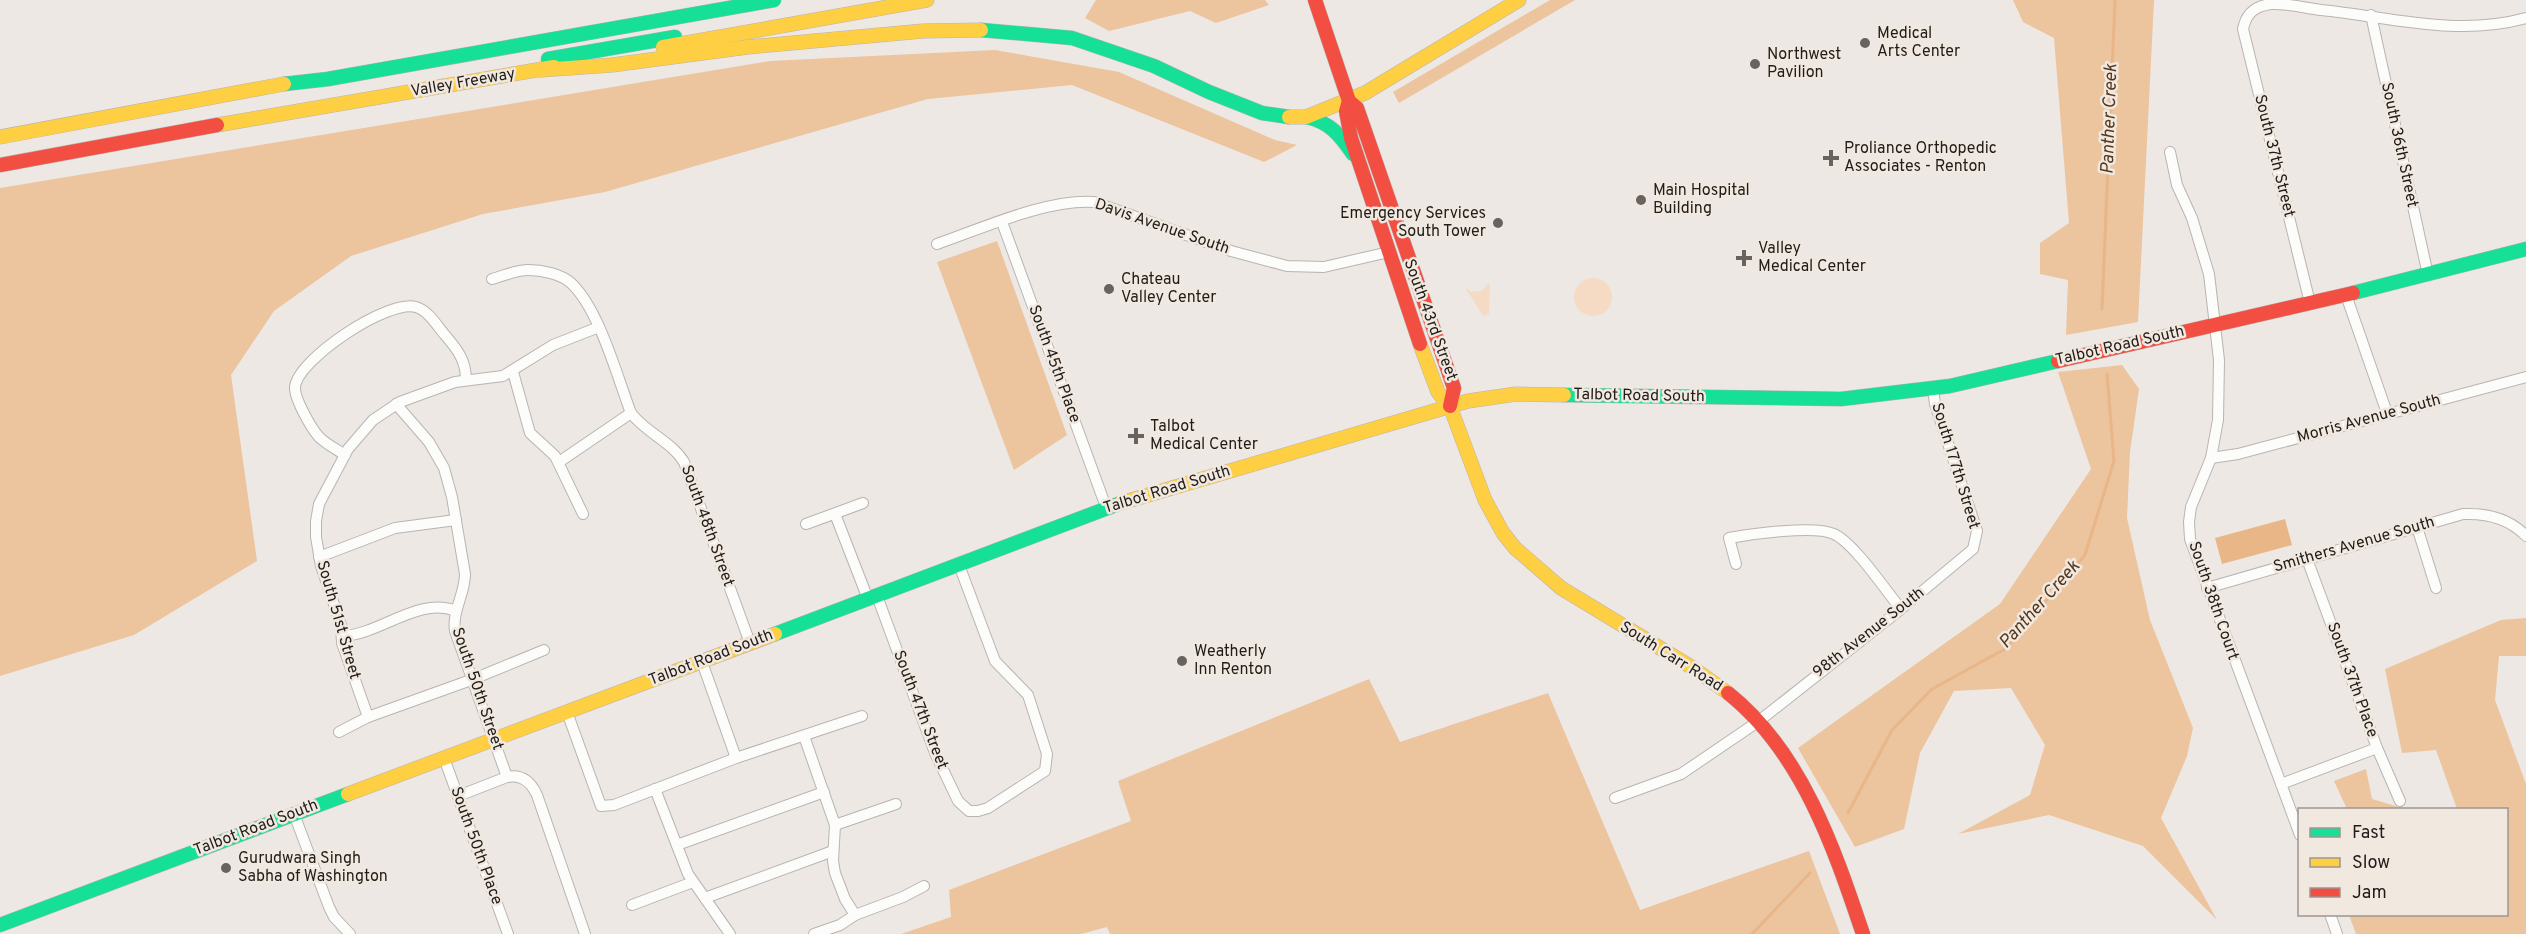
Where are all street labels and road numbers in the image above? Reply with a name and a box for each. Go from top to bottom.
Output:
street label: Valley Freeway [409,64,517,102]
street label: South 36th Street [2376,81,2422,209]
street label: South 37th Street [2249,93,2299,219]
street label: Davis Avenue South [1092,195,1232,259]
street label: South 43rd Street [1399,256,1461,384]
street label: South 45th Place [1023,302,1085,426]
street label: Talbot Road South [2054,321,2186,371]
street label: Talbot Road South [1573,385,1705,407]
street label: Morris Avenue South [2295,390,2443,448]
street label: South 177th Street [1926,400,1984,532]
street label: Talbot Road South [1101,461,1233,519]
street label: South 48th Street [676,463,738,589]
street label: Smithers Avenue South [2271,512,2437,578]
street label: South 38th Court [2183,539,2243,663]
street label: South 51st Street [312,558,364,682]
street label: 98th Avenue South [1809,583,1929,683]
street label: South Carr Road [1616,617,1726,697]
street label: South 37th Place [2322,620,2382,740]
street label: South 50th Street [447,625,507,753]
street label: Talbot Road South [646,625,776,691]
street label: South 47th Street [888,648,952,772]
street label: South 50th Place [445,784,507,908]
street label: Talbot Road South [191,795,321,861]

